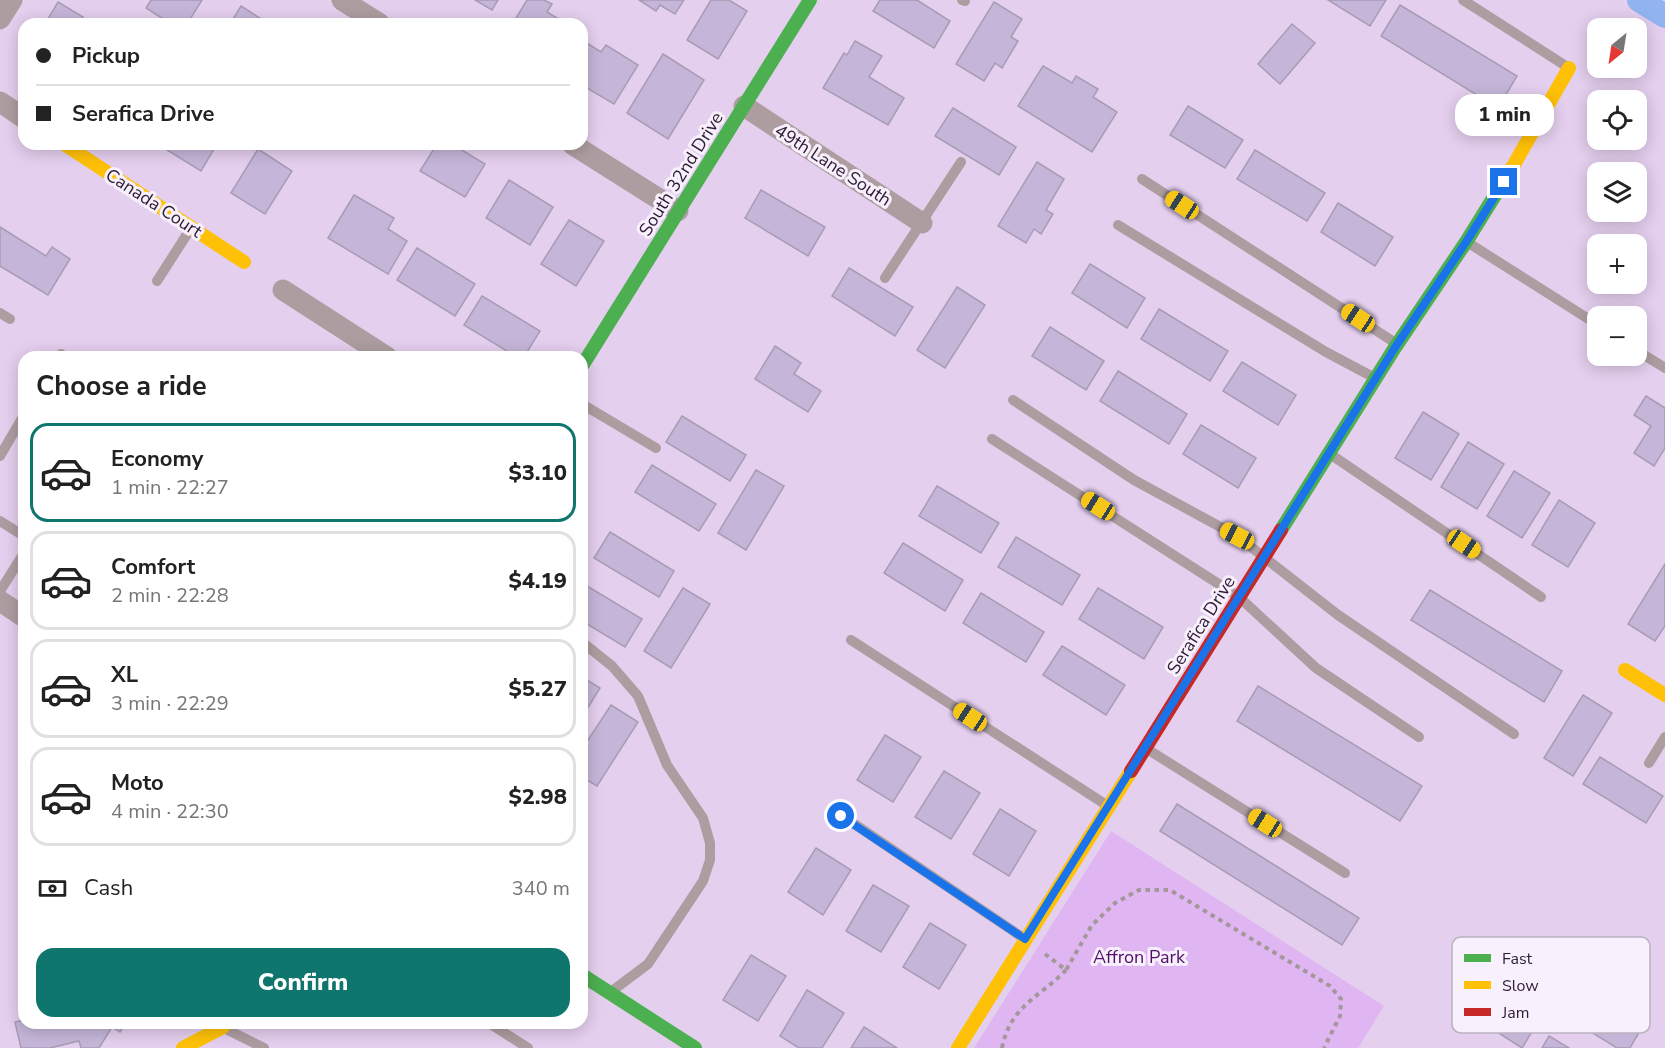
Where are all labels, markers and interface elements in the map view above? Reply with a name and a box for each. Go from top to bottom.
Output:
north arrow [1587,18,1647,78]
map controls [1587,18,1647,366]
text: Pickup [72,41,140,71]
button: locate [1587,90,1647,150]
callout: 1 min [1454,95,1553,137]
text: Serafica Drive [72,99,214,129]
text: 1 min [1478,101,1531,128]
street label: South 32nd Drive [633,107,729,241]
street label: 49th Lane South [770,118,896,212]
button: layers [1587,162,1647,222]
street label: Canada Court [101,163,207,244]
route end [1490,168,1517,195]
car [1162,188,1202,222]
button: + [1587,234,1647,294]
car [1338,301,1378,335]
button: − [1587,306,1647,366]
text: Choose a ride [36,368,207,405]
text: Economy [111,444,203,474]
icon: car [39,446,93,500]
text: $3.10 [508,458,567,488]
text: 1 min · 22:27 [111,474,229,501]
car [1078,489,1118,523]
car [1217,520,1257,552]
car [1444,526,1484,562]
text: Comfort [111,552,195,582]
icon: car [39,554,93,608]
text: $4.19 [508,566,567,596]
street label: Serafica Drive [1161,571,1241,679]
text: 2 min · 22:28 [111,582,229,609]
text: XL [111,660,138,690]
icon: car [39,662,93,716]
text: $5.27 [508,674,567,704]
text: 3 min · 22:29 [111,690,229,717]
car [950,700,990,734]
text: Moto [111,768,164,798]
icon: car [39,770,93,824]
text: $2.98 [508,782,567,812]
text: 4 min · 22:30 [111,798,229,825]
route start [827,802,854,829]
car [1245,806,1285,840]
icon: cash [36,872,69,905]
text: Cash [84,873,133,903]
text: 340 m [512,875,570,902]
legend [1452,937,1650,1033]
park label: Affron Park [1093,945,1186,969]
button: Confirm [36,948,570,1017]
text: Fast [1502,948,1533,970]
text: Slow [1502,975,1539,997]
text: Jam [1501,1002,1529,1024]

